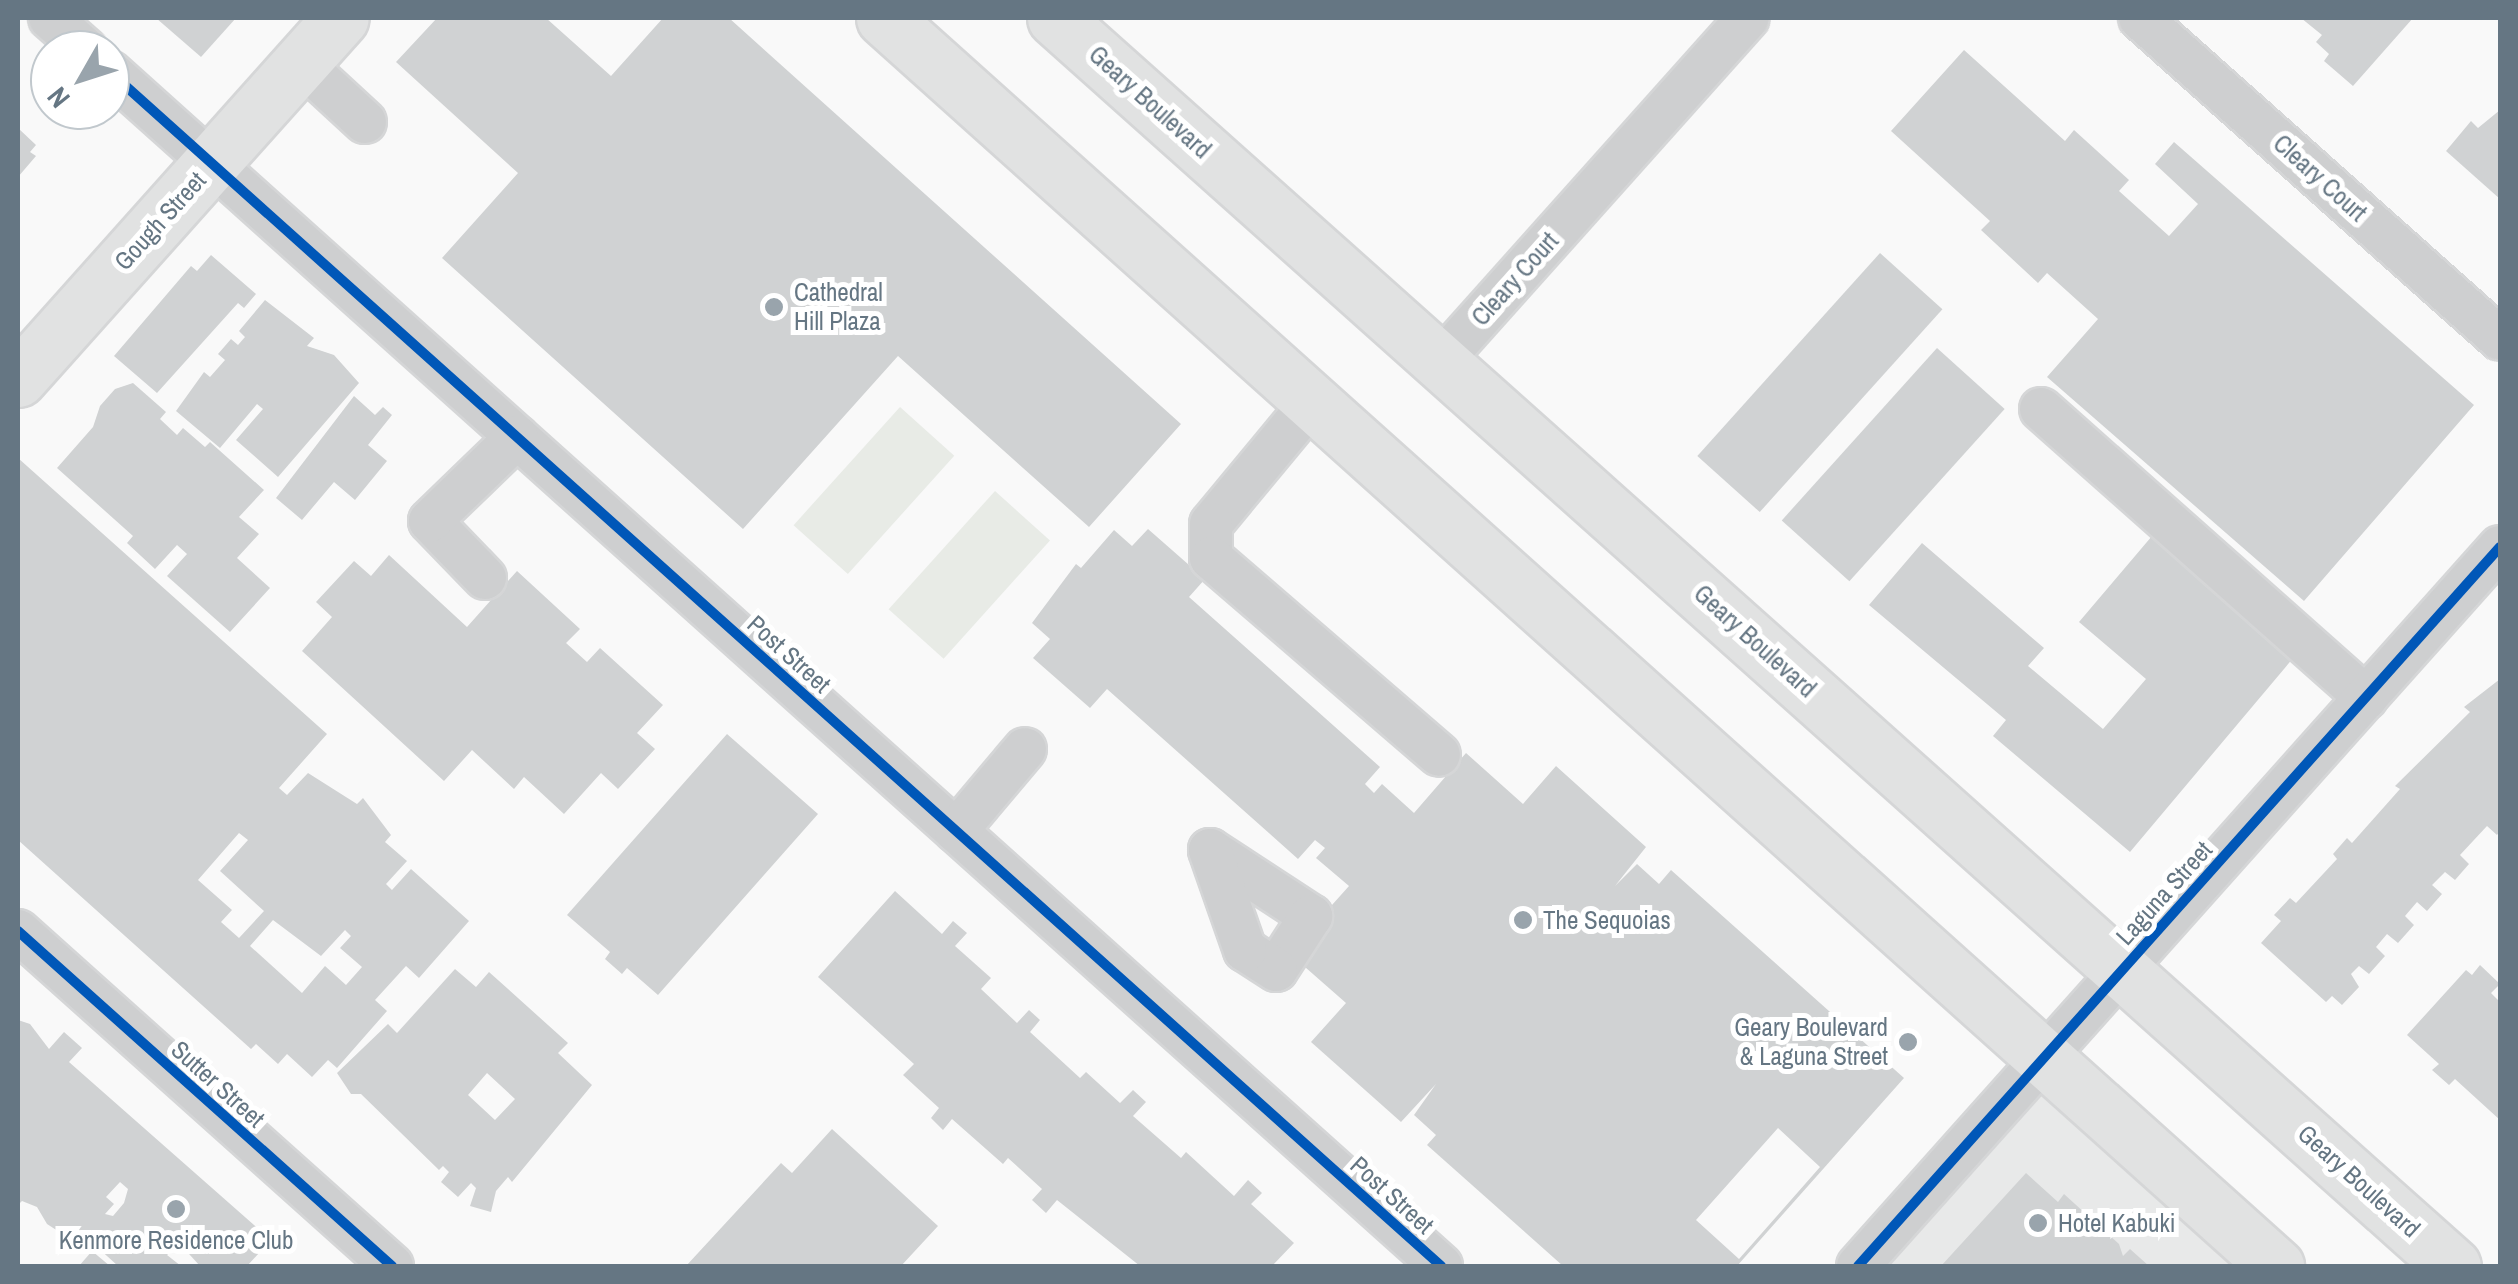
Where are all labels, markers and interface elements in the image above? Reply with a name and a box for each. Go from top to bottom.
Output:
north arrow [30,30,130,130]
street label: Geary Boulevard [1083,39,1217,165]
text: N [38,79,78,116]
street label: Cleary Court [2267,128,2373,228]
street label: Gough Street [108,166,212,276]
street label: Cleary Court [1465,226,1565,332]
place label: Cathedral Hill Plaza [794,278,883,337]
marker: Cathedral Hill Plaza [763,296,785,318]
street label: Geary Boulevard [1688,578,1822,704]
street label: Post Street [741,609,837,699]
street label: Laguna Street [2110,835,2218,951]
place label: The Sequoias [1543,905,1671,935]
marker: The Sequoias [1512,909,1534,931]
place label: Geary Boulevard & Laguna Street [1734,1013,1888,1072]
marker: Geary Boulevard & Laguna Street [1897,1031,1919,1053]
street label: Sutter Street [165,1034,271,1134]
street label: Geary Boulevard [2292,1118,2426,1244]
street label: Post Street [1344,1150,1440,1240]
marker: Kenmore Residence Club [165,1198,187,1220]
place label: Hotel Kabuki [2058,1208,2175,1238]
marker: Hotel Kabuki [2027,1212,2049,1234]
place label: Kenmore Residence Club [59,1225,293,1255]

